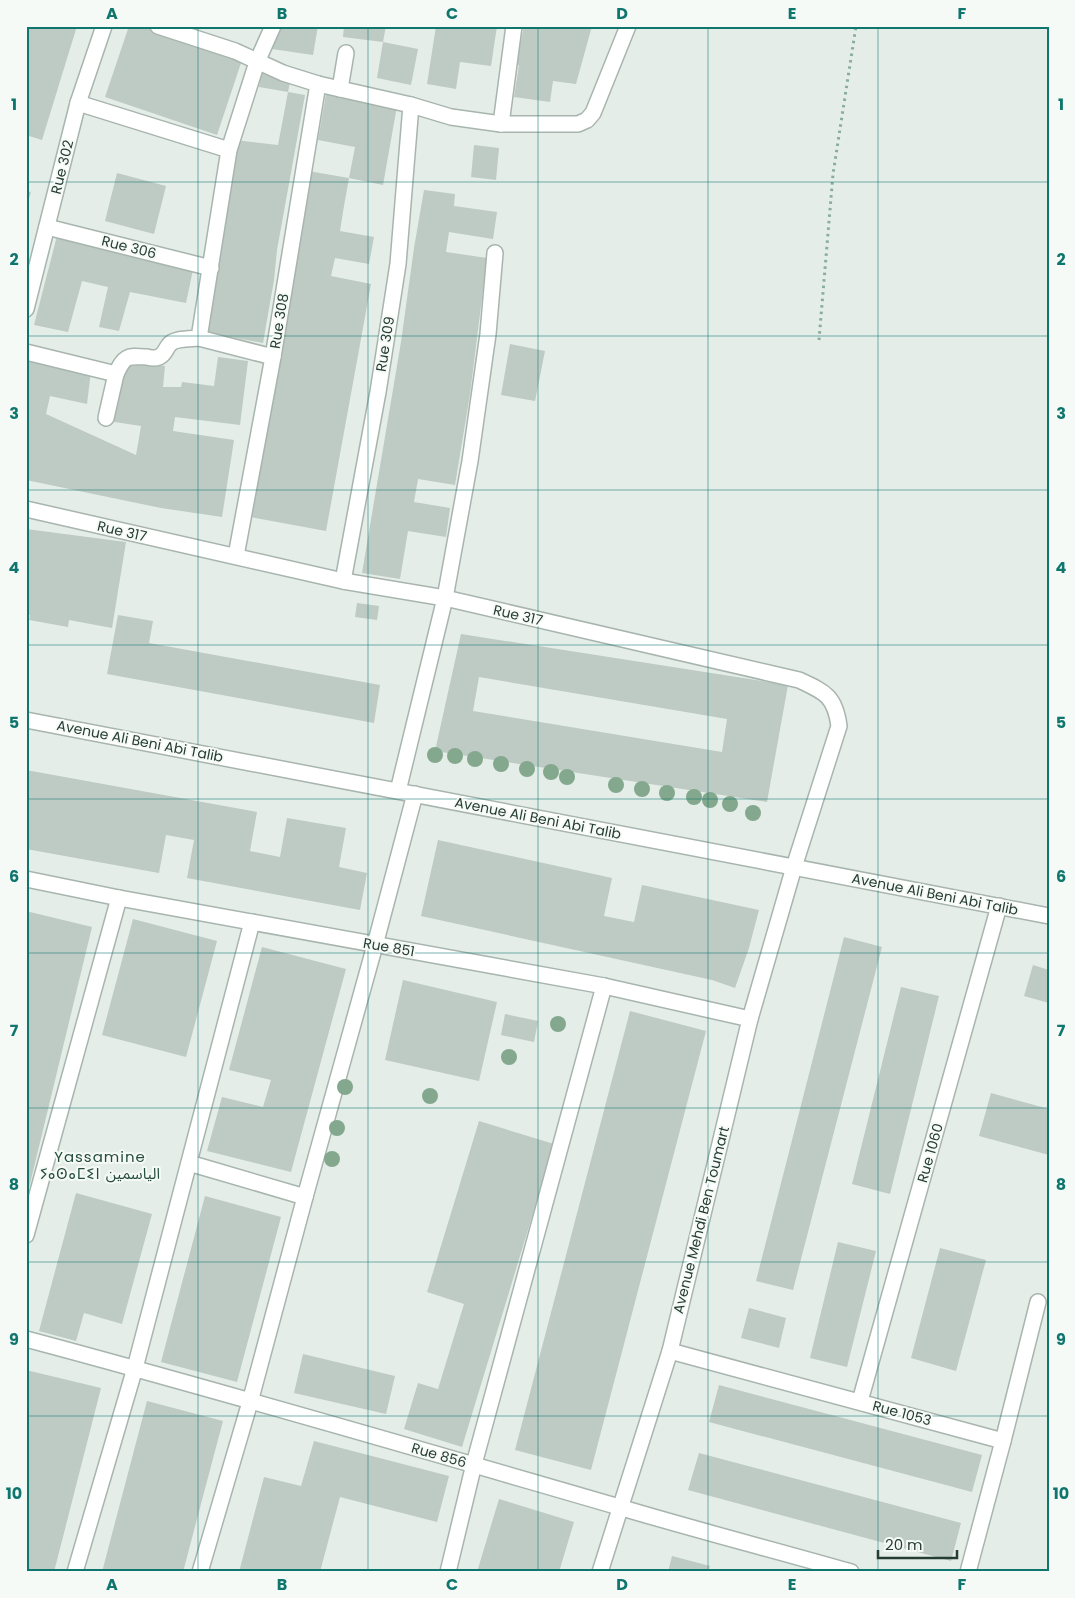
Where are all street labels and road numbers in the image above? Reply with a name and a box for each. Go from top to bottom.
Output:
street label: Rue 302 [46,138,78,196]
street label: Rue 306 [99,231,159,263]
street label: Rue 308 [265,292,293,350]
street label: Rue 309 [371,315,399,373]
street label: Rue 317 [95,516,149,546]
street label: Rue 317 [491,600,545,630]
street label: Avenue Ali Beni Abi Talib [55,715,225,767]
street label: Avenue Ali Beni Abi Talib [453,792,623,844]
street label: Avenue Ali Beni Abi Talib [850,868,1020,920]
street label: Rue 851 [362,933,416,961]
street label: Rue 1060 [912,1121,948,1185]
street label: Avenue Mehdi Ben Toumart [668,1124,734,1316]
street label: Rue 1053 [870,1396,934,1430]
street label: Rue 856 [409,1438,469,1472]

